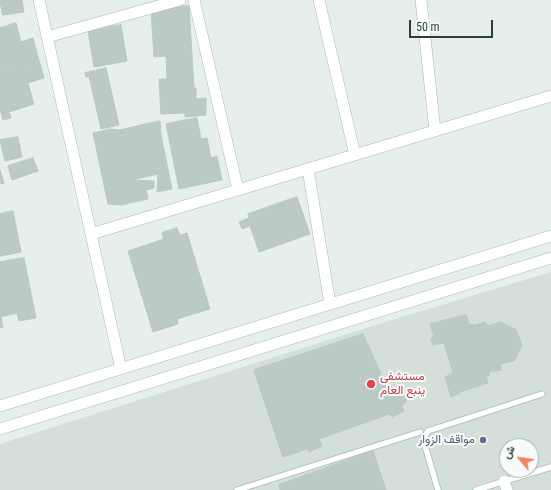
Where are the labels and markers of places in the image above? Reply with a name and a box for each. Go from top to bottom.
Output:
place label: مستشفى ينبع العام [380,370,425,398]
marker: مستشفى ينبع العام [365,378,377,390]
place label: مواقف الزوار [418,433,475,447]
marker: مواقف الزوار [478,435,488,445]

